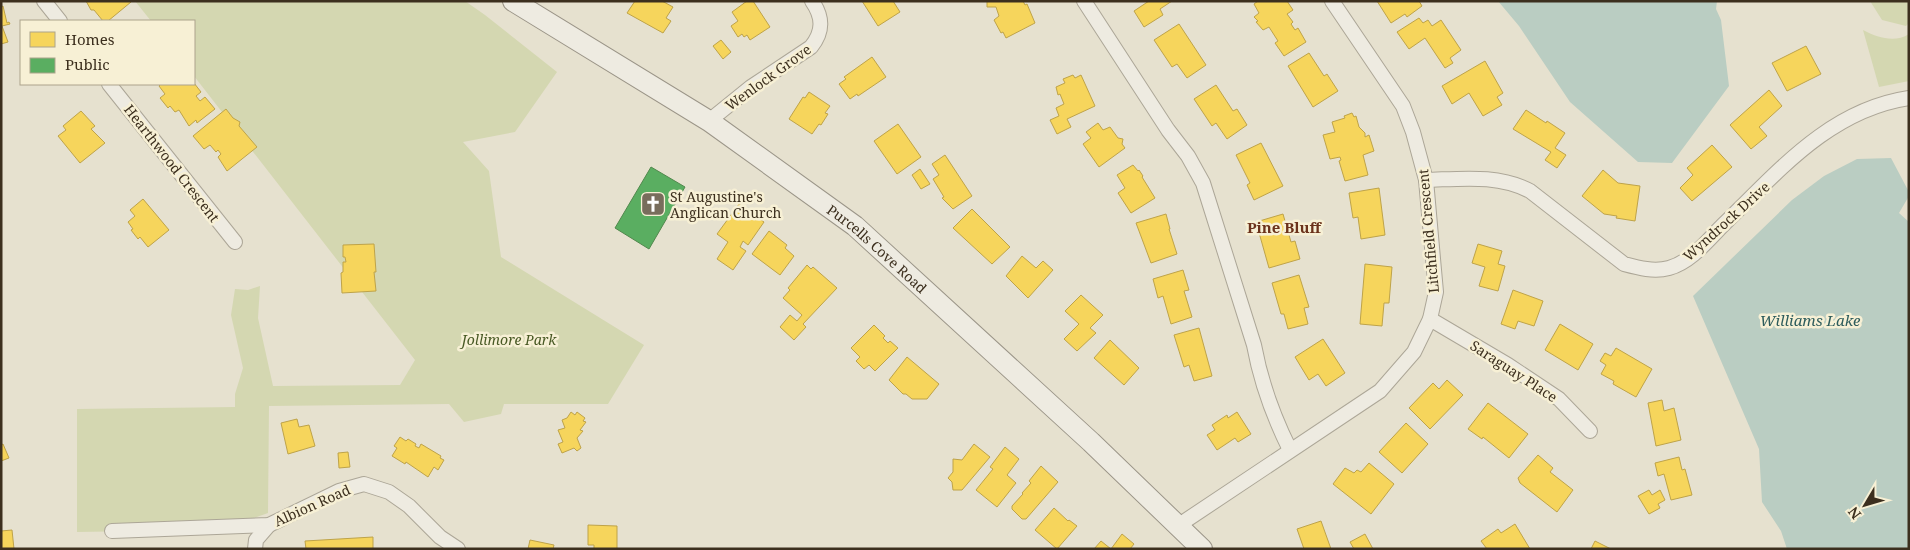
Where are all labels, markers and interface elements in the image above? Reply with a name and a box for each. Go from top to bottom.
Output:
legend [20,20,195,85]
text: Homes [65,29,115,49]
street label: Wenlock Grove [721,39,815,115]
text: Public [65,54,110,74]
street label: Hearthwood Crescent [120,100,224,226]
street label: Litchfield Crescent [1413,168,1443,294]
street label: Wyndrock Drive [1679,177,1773,265]
place label: St Augustine's Anglican Church [670,187,782,222]
church icon: St Augustine's Anglican Church [640,191,666,217]
street label: Purcells Cove Road [823,200,932,297]
district label: Pine Bluff [1247,217,1323,237]
water label: Williams Lake [1760,310,1861,330]
park label: Jollimore Park [459,330,557,349]
street label: Saraguay Place [1467,336,1561,406]
street label: Albion Road [271,480,354,530]
north arrow [1840,480,1890,530]
text: N [1843,503,1865,524]

